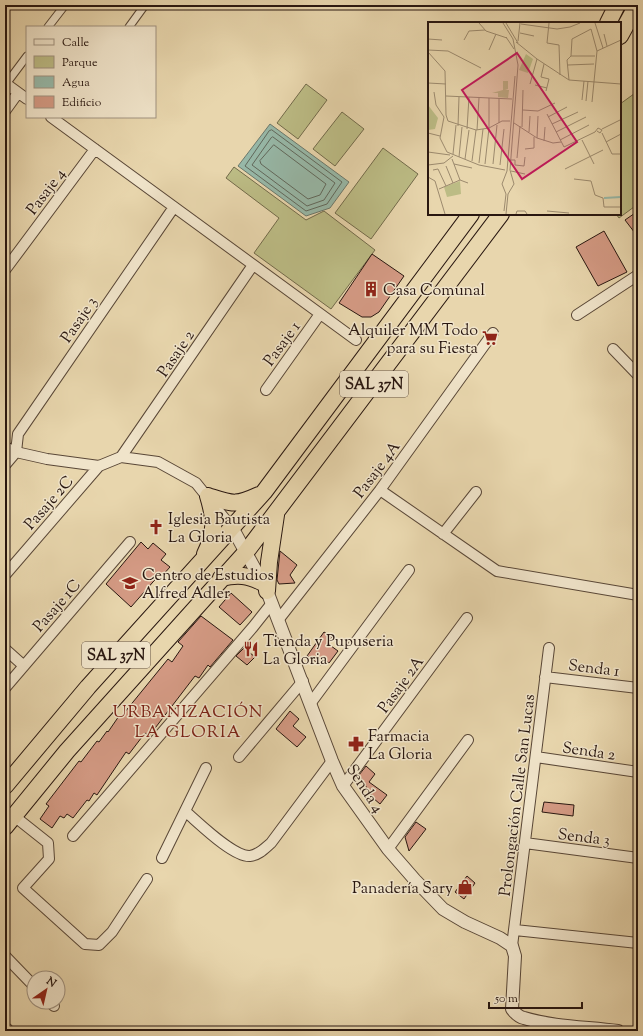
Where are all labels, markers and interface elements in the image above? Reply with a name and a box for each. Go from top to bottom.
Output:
inset map [428,22,621,215]
legend [26,26,156,118]
text: Calle [62,34,90,52]
text: Parque [62,54,98,72]
text: Agua [62,74,90,92]
text: Edificio [62,94,102,112]
street label: Pasaje 4 [22,164,72,221]
building icon: Casa Comunal [362,280,380,298]
place label: Casa Comunal [383,280,485,303]
street label: Pasaje 3 [56,293,104,348]
street label: Pasaje 1 [259,317,307,372]
place label: Alquiler MM Todo para su Fiesta [348,320,479,361]
street label: Pasaje 2 [153,326,202,383]
supermarket icon: Alquiler MM Todo para su Fiesta [481,329,499,347]
road number: SAL 37N [340,371,408,397]
street label: Pasaje 4A [349,437,407,504]
street label: Pasaje 2C [20,471,80,536]
place label: Iglesia Bautista La Gloria [168,509,271,550]
church icon: Iglesia Bautista La Gloria [147,518,165,536]
place label: Centro de Estudios Alfred Adler [142,565,274,606]
school or university icon: Centro de Estudios Alfred Adler [121,574,139,592]
street label: Pasaje 1C [28,575,87,638]
place label: Tienda y Pupuseria La Gloria [263,631,394,672]
restaurant icon: Tienda y Pupuseria La Gloria [242,640,260,658]
road number: SAL 37N [82,642,150,668]
street label: Pasaje 2A [373,652,431,719]
street label: Senda 1 [567,655,621,684]
street label: Prolongación Calle San Lucas [495,693,542,898]
district label: URBANIZACIÓN LA GLORIA [113,701,263,745]
place label: Farmacia La Gloria [368,726,433,767]
pharmacy icon: Farmacia La Gloria [347,735,365,753]
street label: Senda 2 [561,737,617,768]
street label: Senda 4 [340,760,388,818]
street label: Senda 3 [556,824,611,853]
place label: Panadería Sary [352,878,453,901]
shop icon: Panadería Sary [456,878,474,896]
north arrow [26,970,66,1010]
text: N [42,973,59,992]
scale bar [489,984,582,1010]
text: 50 m [494,990,518,1008]

